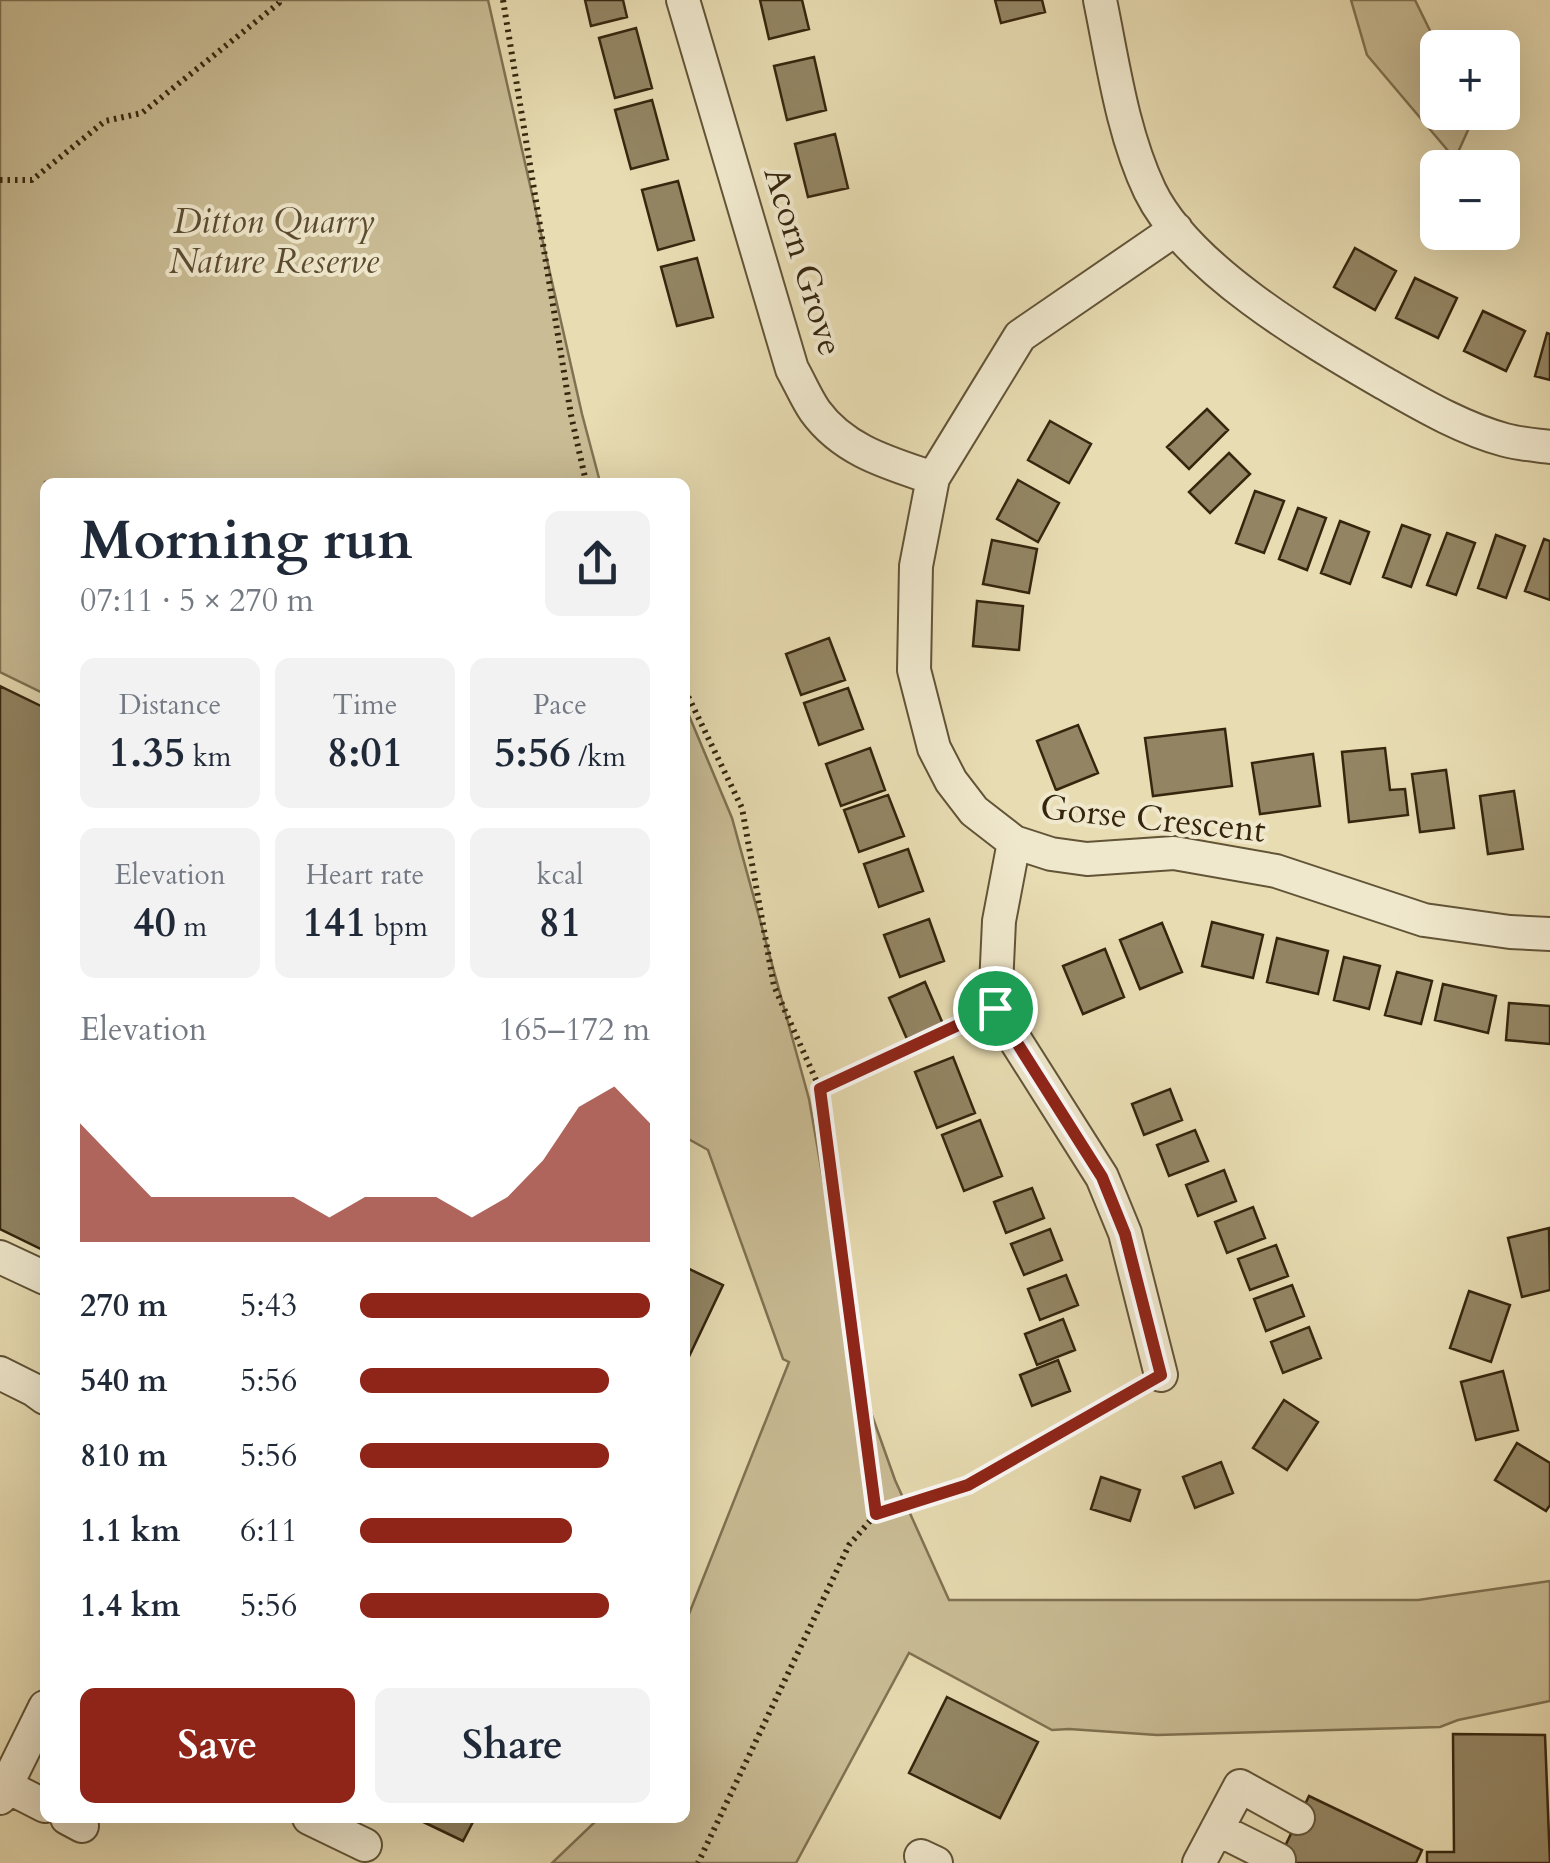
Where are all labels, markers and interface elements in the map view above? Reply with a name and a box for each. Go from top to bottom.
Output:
map controls [1420,30,1520,250]
button: + [1420,30,1520,130]
button: − [1420,150,1520,250]
street label: Acorn Grove [752,161,854,361]
park label: Ditton Quarry Nature Reserve [169,198,380,286]
text: Morning run [80,504,413,578]
button: share [545,511,650,616]
text: 07:11 · 5 × 270 m [80,579,314,623]
text: Distance [119,686,221,724]
text: Time [333,686,397,724]
text: Pace [533,686,587,724]
text: 1.35 [109,724,185,781]
text: 8:01 [327,724,403,781]
text: 5:56 [494,724,571,781]
text: km [185,738,231,776]
text: /km [571,738,626,776]
street label: Gorse Crescent [1038,783,1268,855]
text: Elevation [114,856,226,894]
text: Heart rate [306,856,424,894]
text: kcal [537,856,583,894]
text: 40 [133,894,176,951]
text: 141 [302,894,367,951]
text: 81 [538,894,582,951]
text: m [176,908,207,946]
text: bpm [367,908,428,946]
pin [953,966,1038,1051]
icon: arrive [968,981,1023,1036]
text: Elevation [80,1008,207,1052]
text: 165–172 m [498,1008,650,1052]
text: 270 m [80,1284,167,1328]
text: 5:43 [240,1284,297,1328]
text: 540 m [80,1359,167,1403]
text: 5:56 [240,1359,297,1403]
text: 810 m [80,1434,167,1478]
text: 5:56 [240,1434,297,1478]
text: 1.1 km [80,1509,180,1553]
text: 6:11 [240,1509,297,1553]
text: 1.4 km [80,1584,180,1628]
text: 5:56 [240,1584,297,1628]
button: Save [80,1688,355,1803]
button: Share [375,1688,650,1803]

